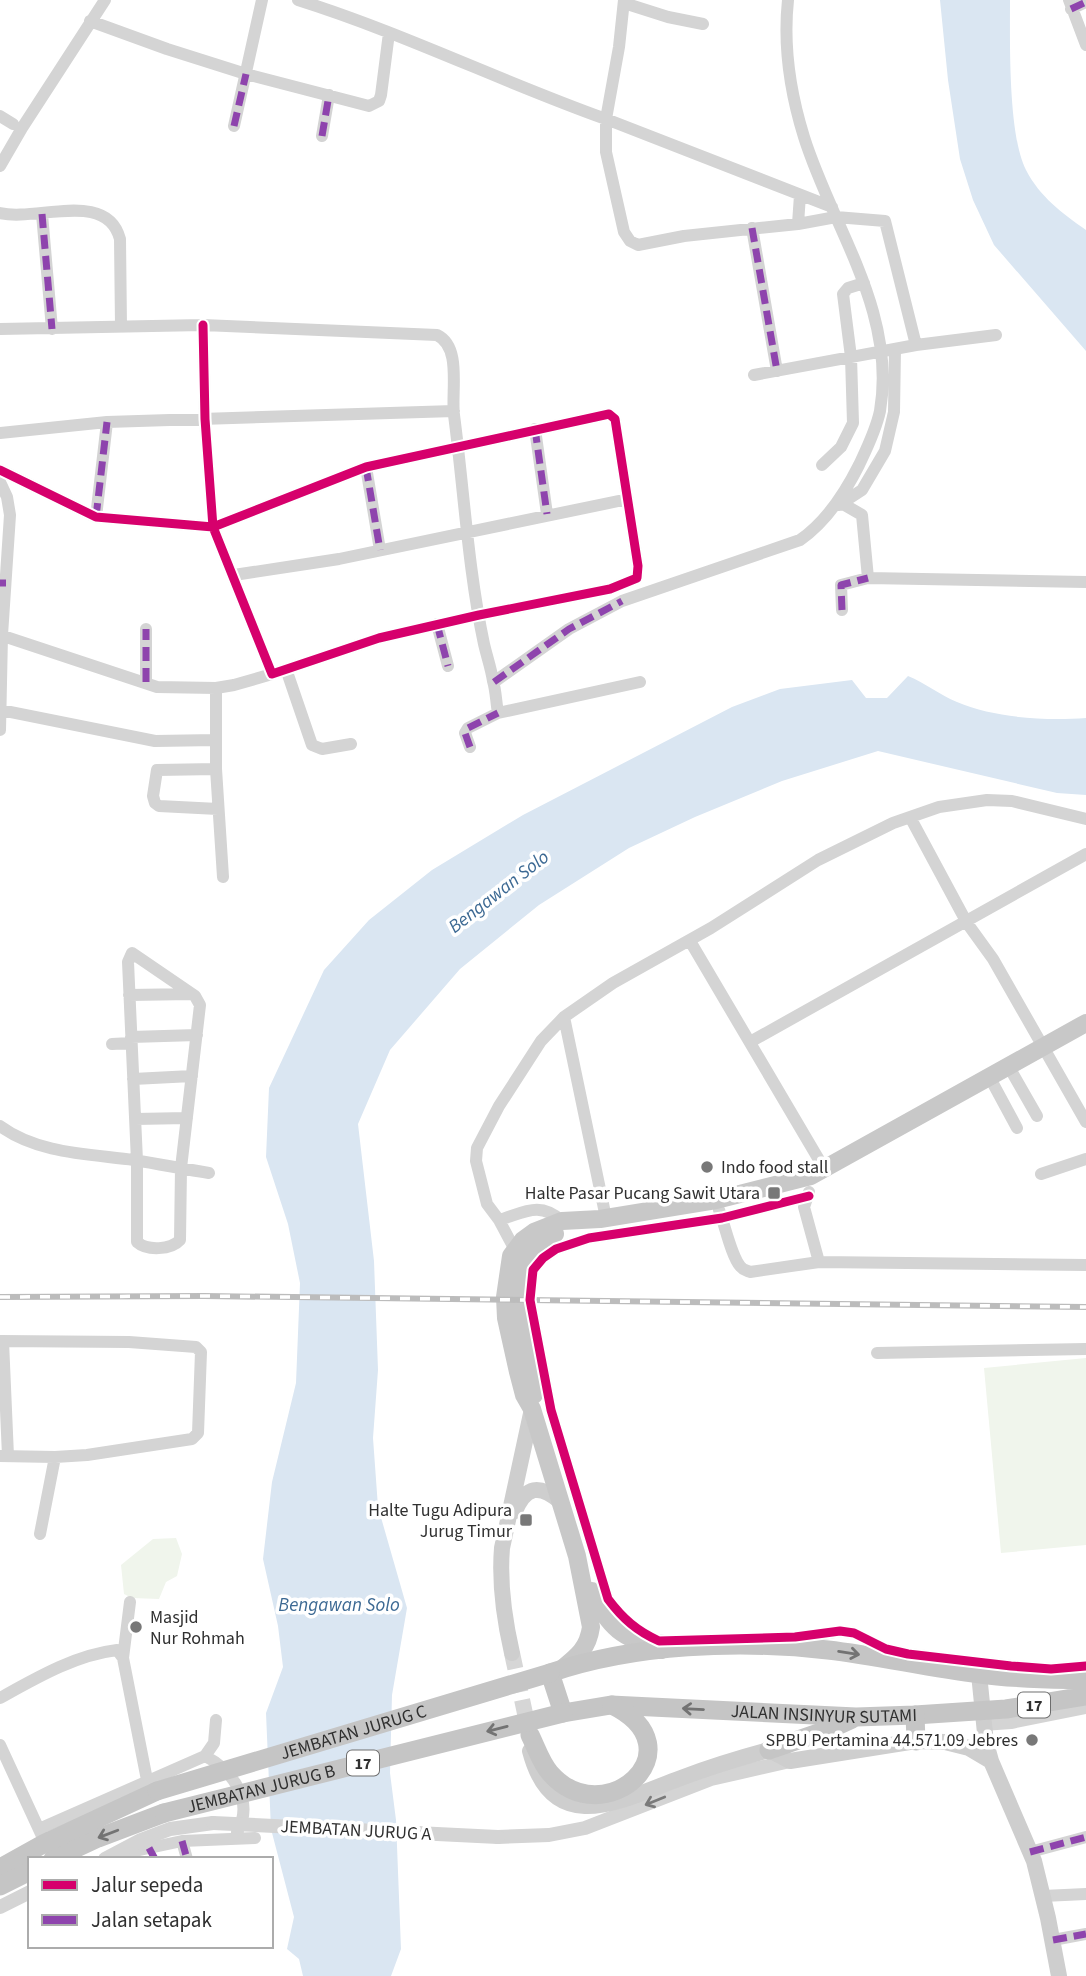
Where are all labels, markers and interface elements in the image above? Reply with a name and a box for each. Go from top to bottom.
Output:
water label: Bengawan Solo [443,844,555,940]
place label: Indo food stall [721,1155,828,1180]
marker: Indo food stall [699,1159,715,1175]
place label: Halte Pasar Pucang Sawit Utara [525,1181,760,1206]
marker: Halte Pasar Pucang Sawit Utara [766,1185,782,1201]
place label: Halte Tugu Adipura Jurug Timur [368,1498,513,1544]
marker: Halte Tugu Adipura Jurug Timur [518,1512,534,1528]
water label: Bengawan Solo [278,1592,400,1619]
place label: Masjid Nur Rohmah [150,1605,245,1651]
marker: Masjid Nur Rohmah [128,1619,144,1635]
one-way arrow [837,1647,860,1660]
road number: 17 [1018,1693,1050,1718]
street label: JEMBATAN JURUG C [277,1699,430,1766]
street label: JALAN INSINYUR SUTAMI [730,1699,917,1730]
one-way arrow [682,1702,705,1715]
one-way arrow [486,1723,509,1736]
place label: SPBU Pertamina 44.571.09 Jebres [766,1728,1018,1753]
marker: SPBU Pertamina 44.571.09 Jebres [1024,1732,1040,1748]
road number: 17 [347,1750,379,1776]
street label: JEMBATAN JURUG B [184,1759,338,1820]
one-way arrow [645,1796,666,1809]
street label: JEMBATAN JURUG A [280,1814,432,1847]
one-way arrow [97,1829,119,1841]
legend [28,1857,273,1948]
text: Jalur sepeda [91,1870,203,1900]
text: Jalan setapak [91,1905,212,1935]

